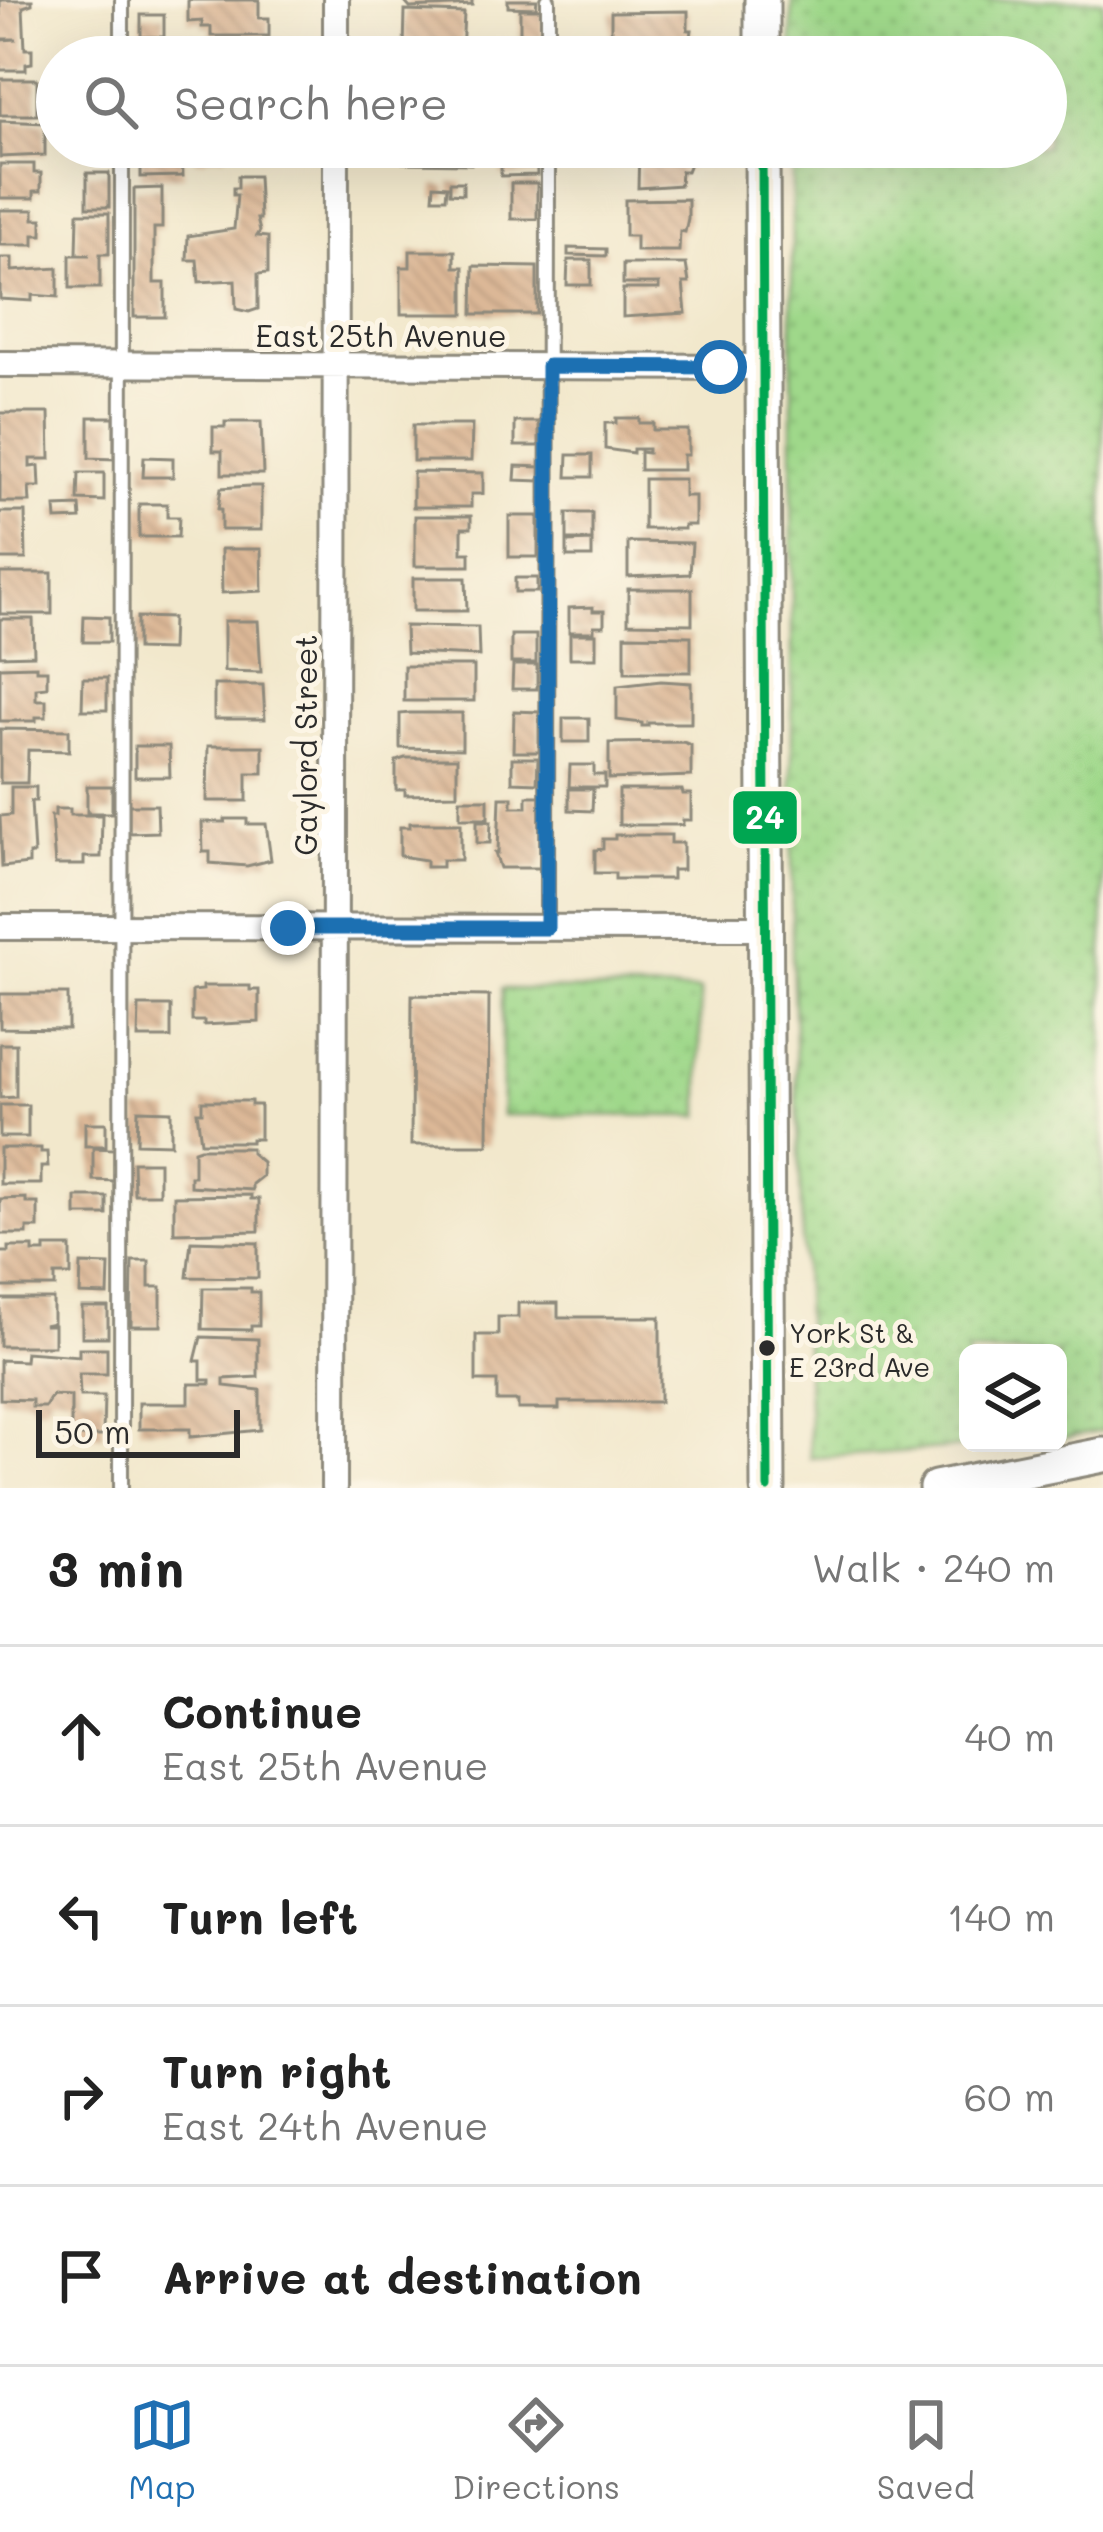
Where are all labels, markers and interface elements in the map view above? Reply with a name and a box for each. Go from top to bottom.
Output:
search box [36,36,1067,168]
icon: search [78,69,144,135]
text: Search here [174,73,448,131]
street label: East 25th Avenue [256,315,506,355]
route start [693,340,747,394]
street label: Gaylord Street [285,634,325,856]
line badge: 24 [731,789,799,846]
text: 24 [745,794,785,837]
route end [261,901,315,955]
place label: York St & E 23rd Ave [789,1315,930,1384]
marker: York St & E 23rd Ave [756,1337,778,1359]
map controls [959,1344,1067,1452]
button: layers [959,1344,1067,1452]
scale bar [36,1404,240,1457]
text: 50 m [54,1409,130,1452]
text: 3 min [48,1533,184,1600]
text: Walk · 240 m [812,1541,1055,1592]
text: Continue [162,1681,362,1739]
icon: ahead [48,1703,114,1769]
text: 40 m [964,1710,1055,1761]
text: East 25th Avenue [162,1739,488,1790]
icon: left [48,1883,114,1949]
text: Turn left [162,1887,358,1945]
text: 140 m [947,1890,1055,1941]
text: Turn right [162,2041,391,2099]
icon: right [48,2063,114,2129]
text: 60 m [964,2070,1055,2121]
text: East 24th Avenue [162,2099,488,2150]
icon: arrive [48,2243,114,2309]
text: Arrive at destination [162,2247,642,2305]
tab: Map [128,2392,196,2507]
tab: Directions [452,2392,620,2507]
tab: Saved [877,2392,975,2507]

